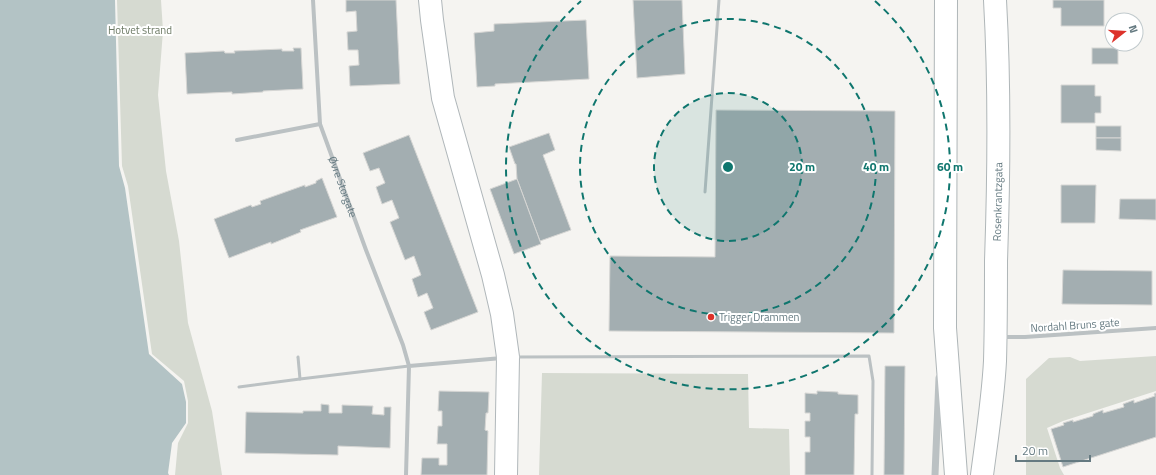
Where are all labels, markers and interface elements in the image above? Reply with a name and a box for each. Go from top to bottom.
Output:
north arrow [1104,12,1144,52]
park label: Hotvet strand [108,22,172,38]
text: N [1125,23,1142,35]
street label: Øvre Storgate [324,154,362,220]
text: 20 m [789,157,815,176]
text: 40 m [863,157,889,176]
text: 60 m [937,157,963,176]
centre of rings [721,160,735,174]
street label: Rosenkrantzgata [989,162,1006,242]
place label: Trigger Drammen [719,309,800,325]
marker: Trigger Drammen [706,312,716,322]
street label: Nordahl Bruns gate [1030,314,1121,336]
scale bar [1016,437,1090,463]
text: 20 m [1022,441,1048,460]

